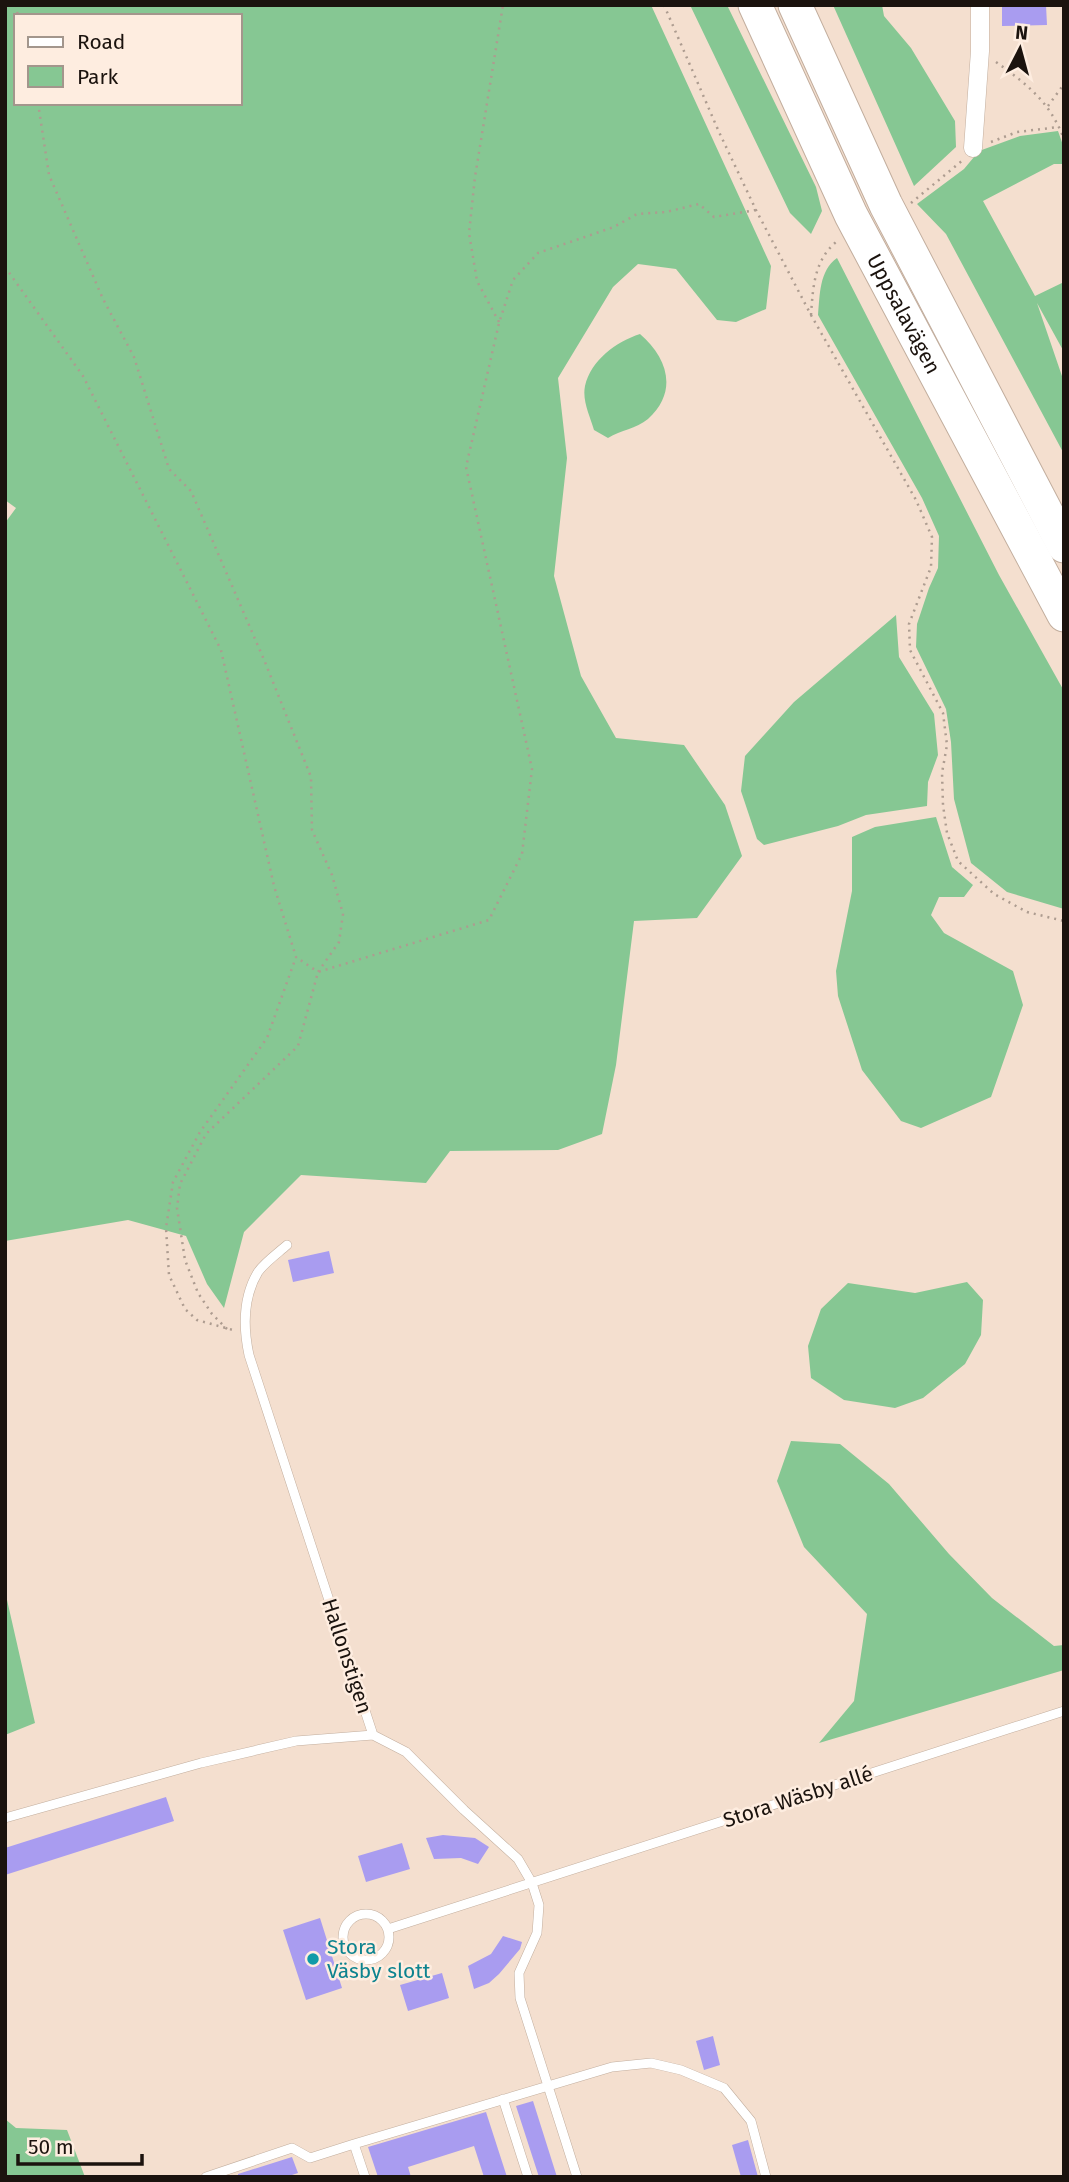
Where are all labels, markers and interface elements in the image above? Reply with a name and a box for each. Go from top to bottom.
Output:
legend [14,14,242,105]
north arrow [985,14,1055,84]
text: N [1014,20,1029,45]
text: Road [77,29,125,55]
text: Park [77,64,119,90]
street label: Uppsalavägen [861,249,946,379]
street label: Hallonstigen [316,1595,378,1717]
street label: Stora Wäsby allé [720,1760,876,1834]
place label: Stora Väsby slott [327,1934,431,1984]
marker: Stora Väsby slott [305,1951,321,1967]
scale bar [18,2122,142,2166]
text: 50 m [28,2134,74,2160]

